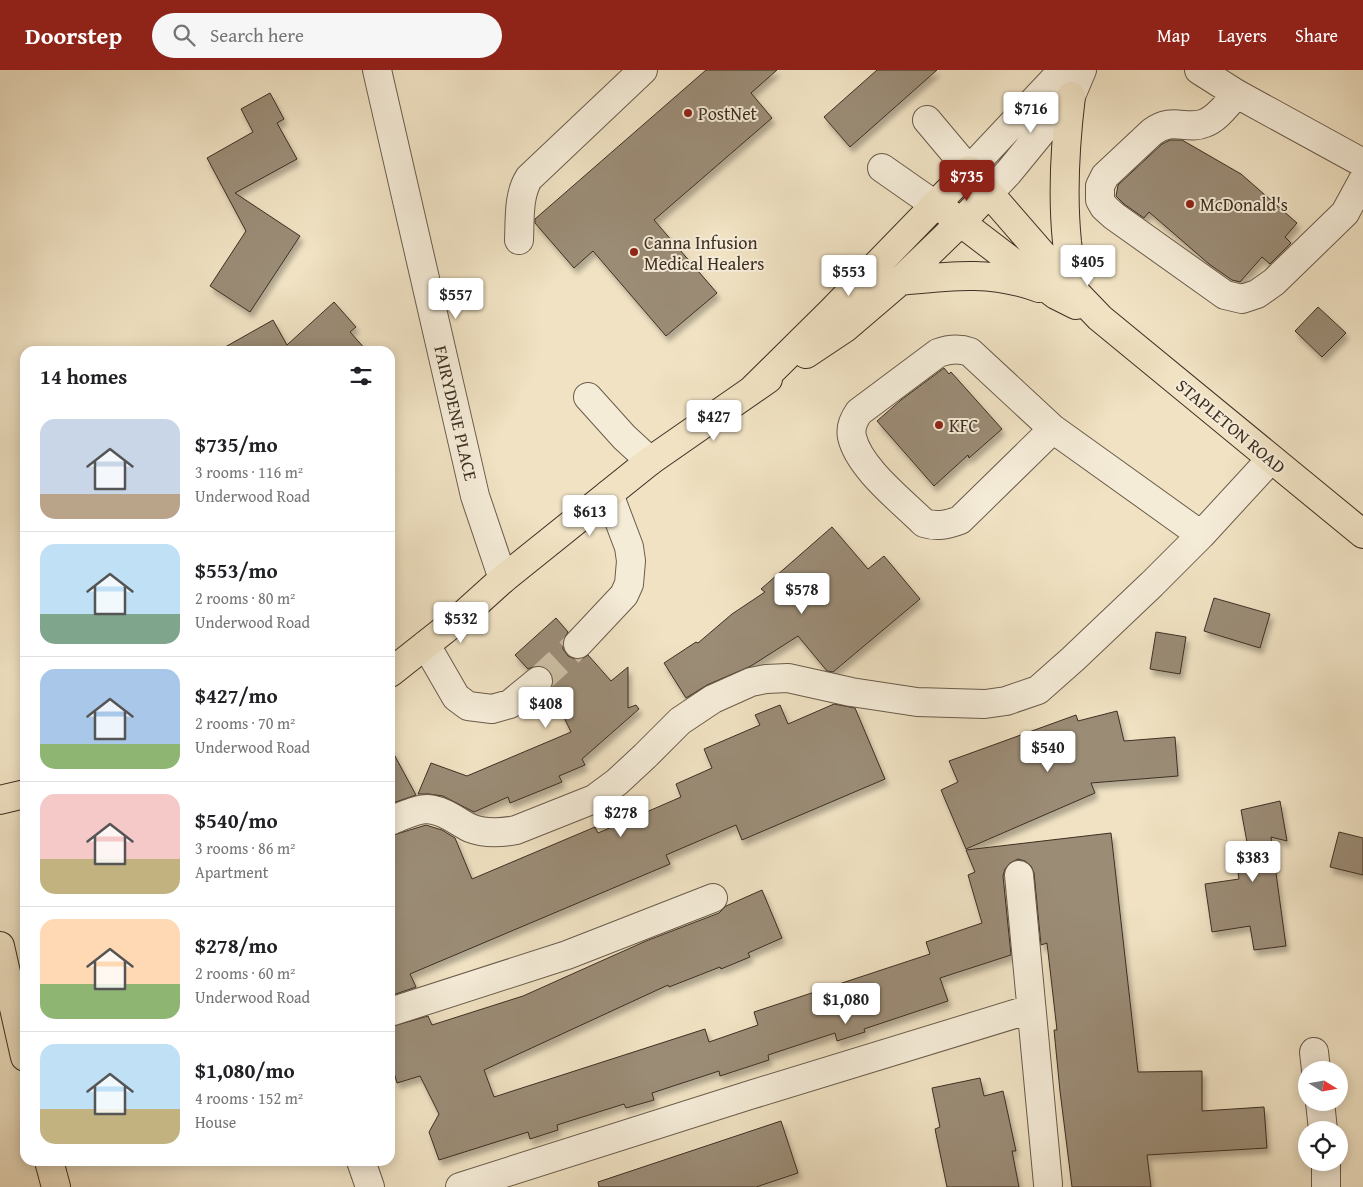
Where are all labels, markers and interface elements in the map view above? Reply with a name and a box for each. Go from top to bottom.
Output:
search box [152,13,502,58]
text: Doorstep [25,18,122,53]
icon: search [170,21,198,49]
text: Search here [210,21,304,49]
text: Map [1157,22,1190,49]
text: Layers [1218,22,1267,49]
text: Share [1295,22,1338,49]
pin: $716 [1001,92,1061,134]
text: $716 [1014,96,1048,120]
place label: PostNet [698,100,758,127]
marker: PostNet [682,107,694,119]
pin: $735 [937,160,997,202]
text: $735 [950,164,984,188]
place label: McDonald's [1200,191,1288,218]
marker: McDonald's [1184,198,1196,210]
place label: Canna Infusion Medical Healers [644,229,764,277]
pin: $405 [1058,244,1118,287]
marker: Canna Infusion Medical Healers [628,246,640,258]
text: $405 [1071,249,1105,273]
pin: $553 [819,254,879,297]
text: $553 [832,259,866,283]
pin: $557 [426,278,486,320]
text: $557 [439,282,473,306]
street label: FAIRYDENE PLACE [427,343,485,483]
text: 14 homes [40,361,127,392]
icon: filters [347,362,375,390]
street label: STAPLETON ROAD [1170,372,1292,480]
pin: $427 [684,400,744,442]
text: $427 [697,404,731,428]
place label: KFC [949,412,978,439]
marker: KFC [933,419,945,431]
text: $735/mo [195,429,278,460]
icon: home [80,439,140,499]
text: 3 rooms · 116 m² [195,460,303,484]
text: Underwood Road [195,484,310,508]
pin: $613 [560,494,620,537]
text: $613 [573,499,607,523]
text: $553/mo [195,555,278,586]
icon: home [80,564,140,624]
pin: $578 [772,572,832,615]
text: $578 [785,577,819,601]
text: 2 rooms · 80 m² [195,586,295,610]
pin: $532 [431,602,491,644]
text: $532 [444,606,478,630]
text: Underwood Road [195,610,310,634]
text: $427/mo [195,680,278,711]
pin: $408 [516,686,576,729]
icon: home [80,689,140,749]
text: $408 [529,691,563,715]
text: 2 rooms · 70 m² [195,711,295,735]
pin: $540 [1018,730,1078,773]
text: Underwood Road [195,735,310,759]
text: $540 [1031,735,1065,759]
pin: $278 [591,796,651,838]
text: $278 [604,800,638,824]
text: $540/mo [195,805,278,836]
icon: home [80,814,140,874]
text: 3 rooms · 86 m² [195,836,295,860]
pin: $383 [1223,840,1283,883]
text: $383 [1236,845,1270,869]
text: Apartment [195,860,268,884]
text: $278/mo [195,930,278,961]
icon: home [80,939,140,999]
text: 2 rooms · 60 m² [195,961,295,985]
pin: $1,080 [805,982,887,1025]
text: Underwood Road [195,985,310,1009]
text: $1,080 [823,987,869,1011]
text: $1,080/mo [195,1055,295,1086]
north arrow [1298,1061,1348,1111]
map controls [1298,1061,1348,1171]
icon: home [80,1064,140,1124]
text: 4 rooms · 152 m² [195,1086,303,1110]
text: House [195,1110,236,1134]
button: locate [1298,1121,1348,1171]

